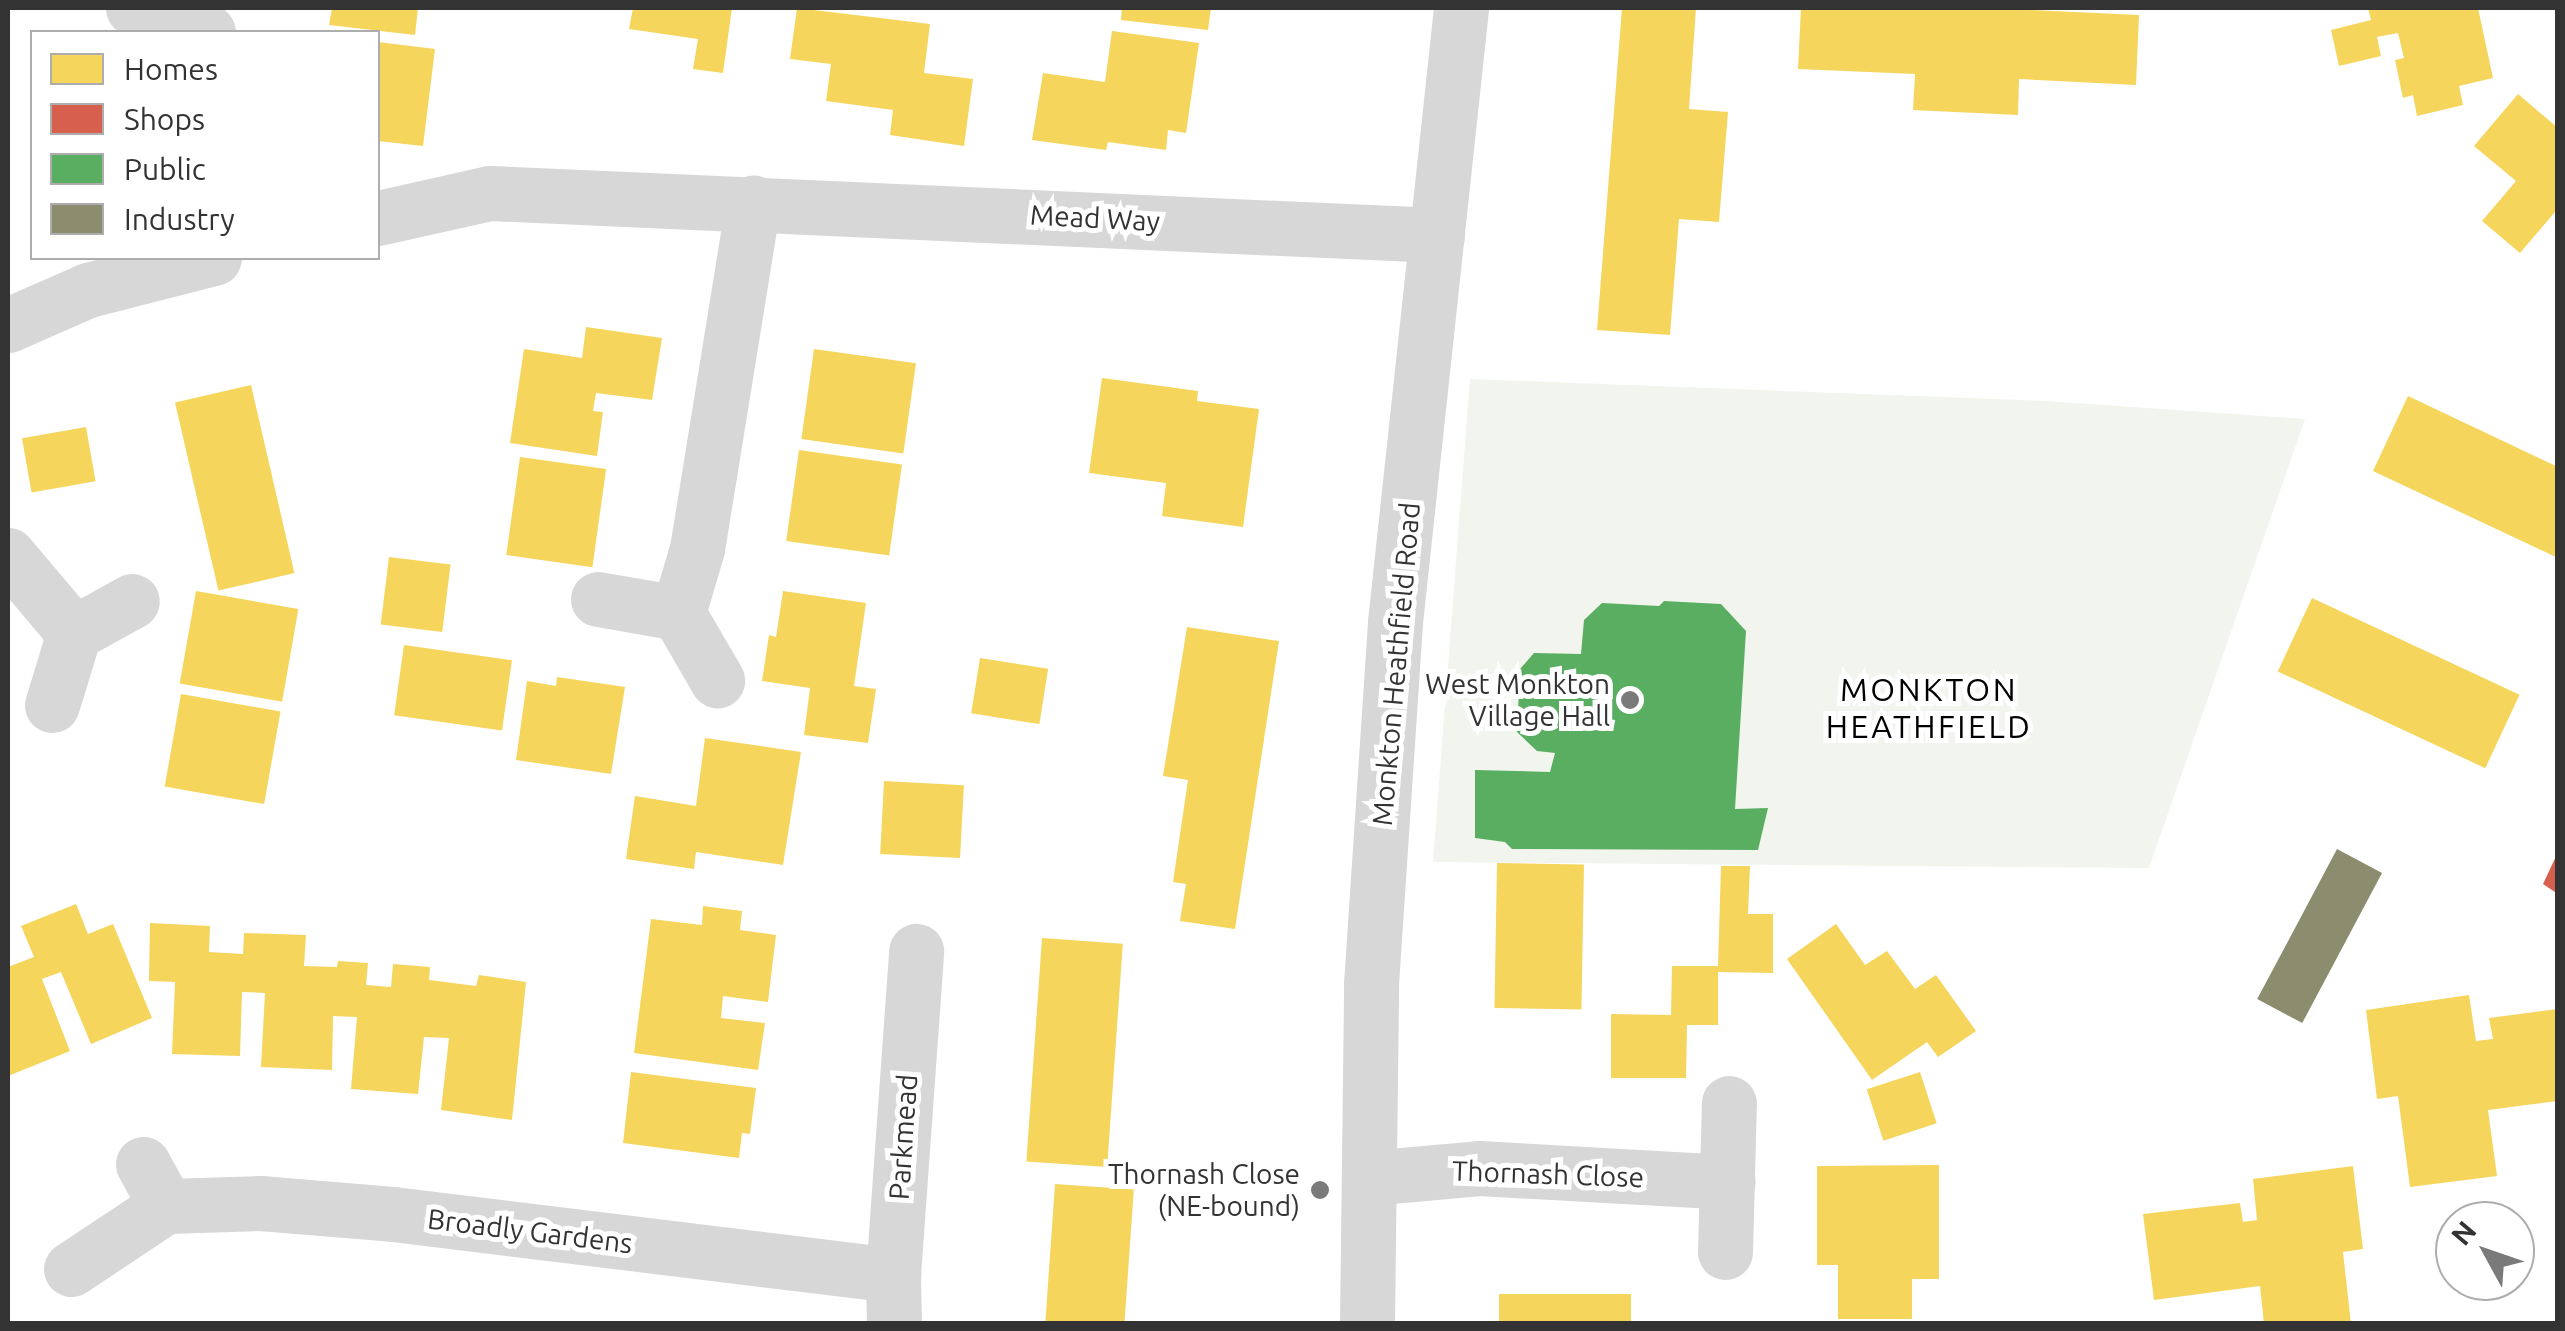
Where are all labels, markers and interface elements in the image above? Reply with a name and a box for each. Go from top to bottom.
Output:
legend [30,30,380,260]
text: Homes [124,52,218,86]
text: Shops [124,102,205,136]
text: Public [124,152,206,186]
street label: Mead Way [1029,198,1161,238]
text: Industry [124,202,235,236]
street label: Monkton Heathfield Road [1365,501,1427,827]
place label: West Monkton Village Hall [1425,667,1610,733]
district label: MONKTON HEATHFIELD [1826,671,2032,746]
marker: West Monkton Village Hall [1619,689,1641,711]
street label: Parkmead [882,1073,924,1201]
street label: Thornash Close [1451,1154,1645,1194]
place label: Thornash Close (NE-bound) [1108,1157,1300,1223]
marker: Thornash Close (NE-bound) [1309,1179,1331,1201]
north arrow [2435,1201,2535,1301]
street label: Broadly Gardens [426,1202,634,1260]
text: N [2445,1215,2482,1251]

